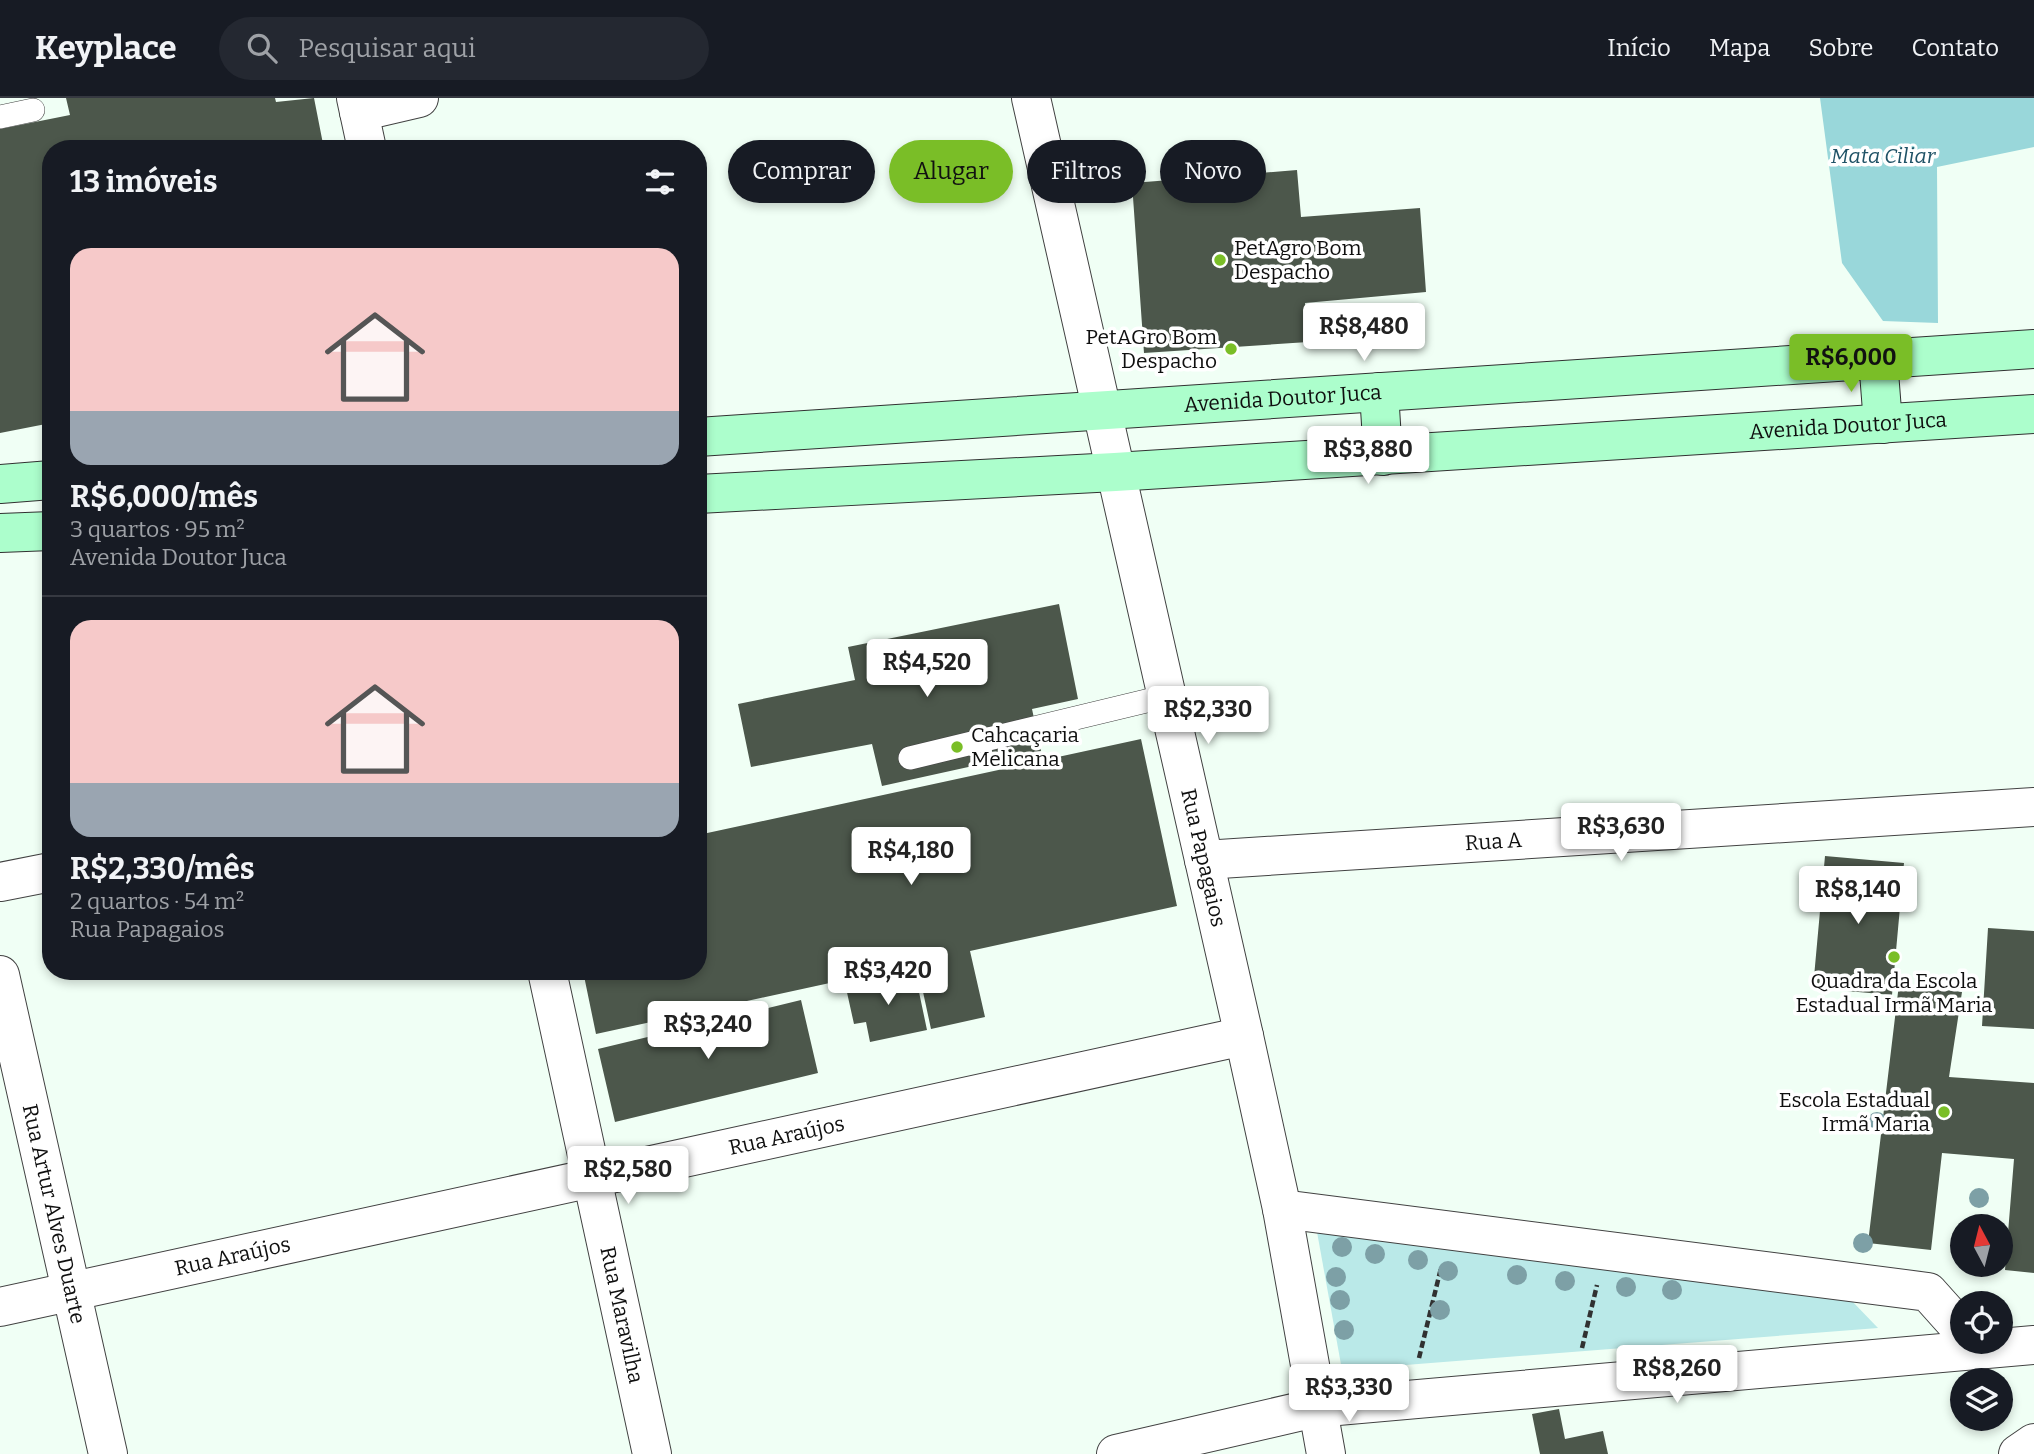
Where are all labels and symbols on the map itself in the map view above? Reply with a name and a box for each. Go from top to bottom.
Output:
park label: Mata Ciliar [1831,143,1937,169]
place label: PetAgro Bom Despacho [1234,235,1362,285]
marker: PetAgro Bom Despacho [1212,252,1228,268]
pin: R$8,480 [1299,303,1429,363]
place label: PetAGro Bom Despacho [1085,324,1217,374]
pin: R$6,000 [1786,334,1916,394]
marker: PetAGro Bom Despacho [1223,341,1239,357]
street label: Avenida Doutor Juca [1183,379,1383,418]
street label: Avenida Doutor Juca [1748,406,1948,445]
pin: R$3,880 [1303,426,1433,486]
pin: R$4,520 [862,640,992,699]
pin: R$2,330 [1143,686,1273,746]
place label: Cahcaçaria Melicana [971,722,1079,772]
marker: Cahcaçaria Melicana [949,739,965,755]
street label: Rua Papagaios [1175,786,1232,929]
pin: R$3,630 [1556,804,1686,863]
street label: Rua A [1464,827,1523,856]
pin: R$4,180 [846,828,976,887]
pin: R$8,140 [1793,866,1923,926]
pin: R$3,420 [823,948,953,1007]
marker: Quadra da Escola Estadual Irmã Maria [1886,949,1902,965]
place label: Quadra da Escola Estadual Irmã Maria [1795,968,1993,1018]
pin: R$3,240 [643,1002,773,1061]
place label: Escola Estadual Irmã Maria [1779,1087,1931,1137]
street label: Rua Artur Alves Duarte [17,1102,91,1326]
marker: Escola Estadual Irmã Maria [1936,1104,1952,1120]
street label: Rua Araújos [726,1110,847,1161]
pin: R$2,580 [563,1146,693,1206]
north arrow [1950,1214,2012,1278]
street label: Rua Araújos [172,1231,293,1282]
street label: Rua Maravilha [594,1244,649,1386]
pin: R$8,260 [1612,1346,1742,1405]
pin: R$3,330 [1284,1364,1414,1424]

